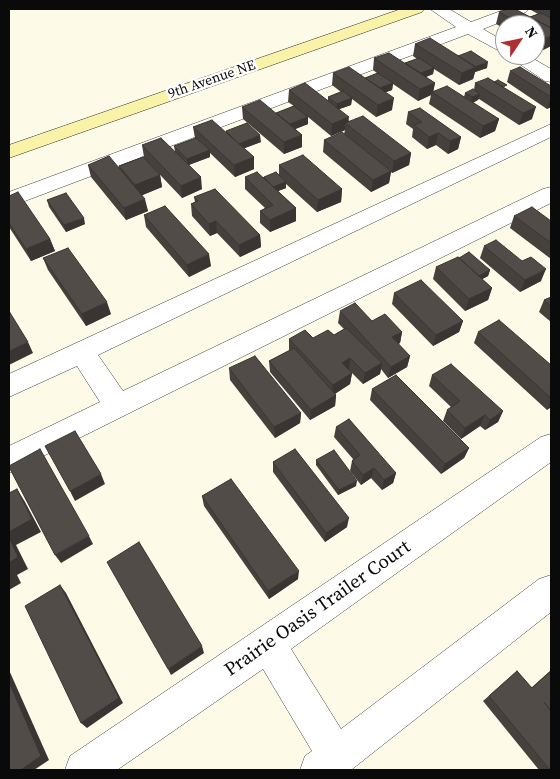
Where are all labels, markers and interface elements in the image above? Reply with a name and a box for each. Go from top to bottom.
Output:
north arrow [495,15,545,65]
text: N [520,22,543,42]
street label: 9th Avenue NE [166,57,258,103]
street label: Prairie Oasis Trailer Court [221,536,415,682]

